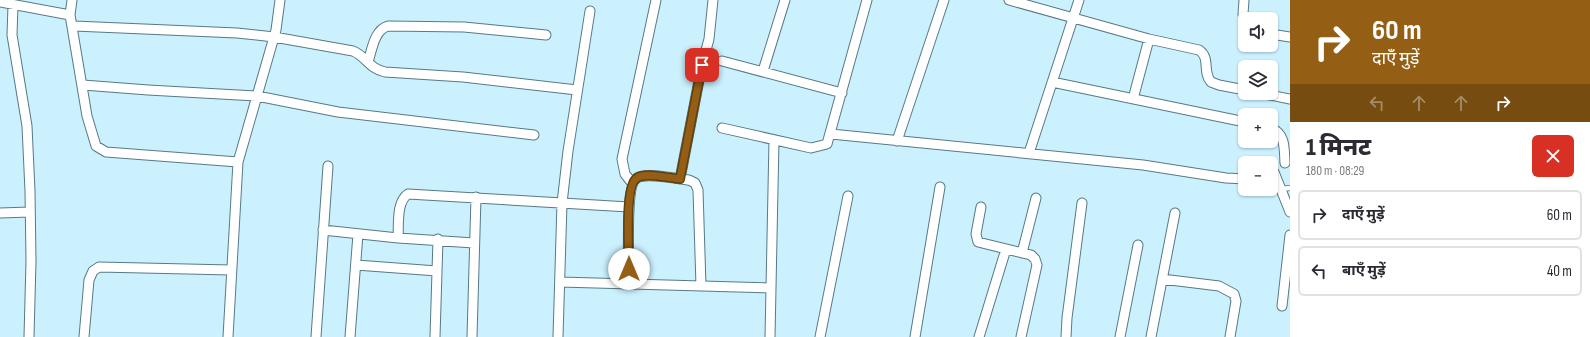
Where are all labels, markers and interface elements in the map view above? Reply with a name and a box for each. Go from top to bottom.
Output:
map controls [1238,12,1278,196]
button: sound [1238,12,1278,52]
text: 60 m [1372,14,1421,47]
icon: right [1306,16,1358,68]
pin [685,48,719,82]
text: दाएँ मुड़ें [1372,48,1419,69]
icon: arrive [691,54,713,76]
button: layers [1238,60,1278,100]
icon: left [1366,92,1388,114]
icon: ahead [1408,92,1430,114]
icon: ahead [1450,92,1472,114]
icon: right [1492,92,1514,114]
button: + [1238,108,1278,148]
text: 1 मिनट [1306,133,1371,162]
button: close [1532,135,1574,177]
button: − [1238,156,1278,196]
text: 180 m · 08:29 [1306,163,1364,179]
icon: right [1308,204,1330,226]
text: दाएँ मुड़ें [1342,205,1385,224]
text: 60 m [1547,206,1572,225]
position arrow [608,248,650,290]
icon: left [1308,260,1330,282]
text: बाएँ मुड़ें [1342,261,1385,280]
text: 40 m [1547,262,1572,281]

